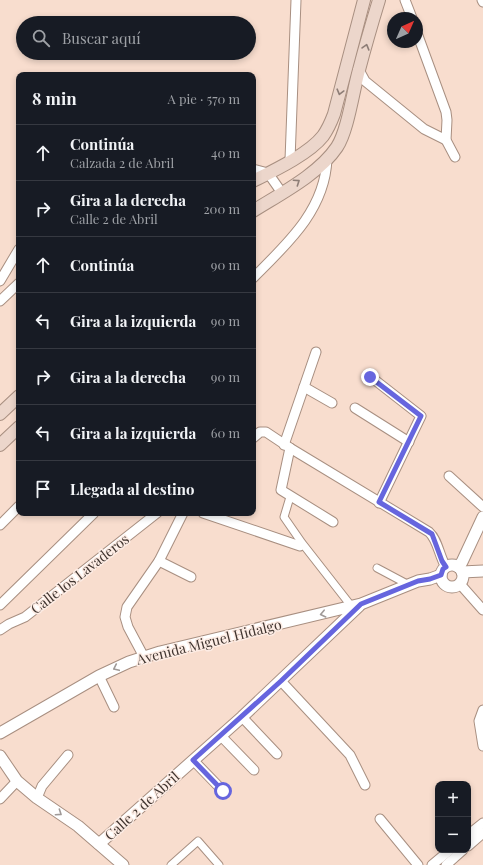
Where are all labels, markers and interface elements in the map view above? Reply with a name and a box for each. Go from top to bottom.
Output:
north arrow [387,12,423,48]
search box [16,16,256,60]
icon: search [30,27,52,49]
text: Buscar aquí [62,28,141,48]
one-way arrow [361,43,369,50]
text: 8 min [32,87,77,109]
one-way arrow [336,88,345,95]
text: A pie · 570 m [167,90,240,107]
text: Continúa [70,134,134,154]
icon: ahead [32,142,54,164]
text: 40 m [211,144,240,161]
text: Calzada 2 de Abril [70,154,174,171]
one-way arrow [293,180,300,187]
text: Gira a la derecha [70,190,186,210]
icon: right [32,198,54,220]
text: 200 m [203,200,240,217]
text: Calle 2 de Abril [70,210,158,227]
icon: ahead [32,254,54,276]
text: Continúa [70,255,134,275]
text: 90 m [211,256,240,273]
icon: left [32,310,54,332]
text: Gira a la izquierda [70,311,196,331]
text: 90 m [211,312,240,329]
icon: right [32,366,54,388]
text: Gira a la derecha [70,367,186,387]
text: 90 m [211,368,240,385]
route end [361,368,379,386]
icon: left [32,422,54,444]
text: Gira a la izquierda [70,423,196,443]
text: 60 m [211,424,240,441]
icon: arrive [32,478,54,500]
text: Llegada al destino [70,479,194,499]
street label: Calle los Lavaderos [27,529,133,618]
one-way arrow [320,609,326,617]
street label: Avenida Miguel Hidalgo [133,614,284,669]
one-way arrow [113,663,120,671]
street label: Calle 2 de Abril [100,767,183,844]
map controls [435,781,471,853]
button: + [435,781,471,817]
route start [214,782,232,800]
one-way arrow [55,808,62,816]
button: − [435,817,471,853]

